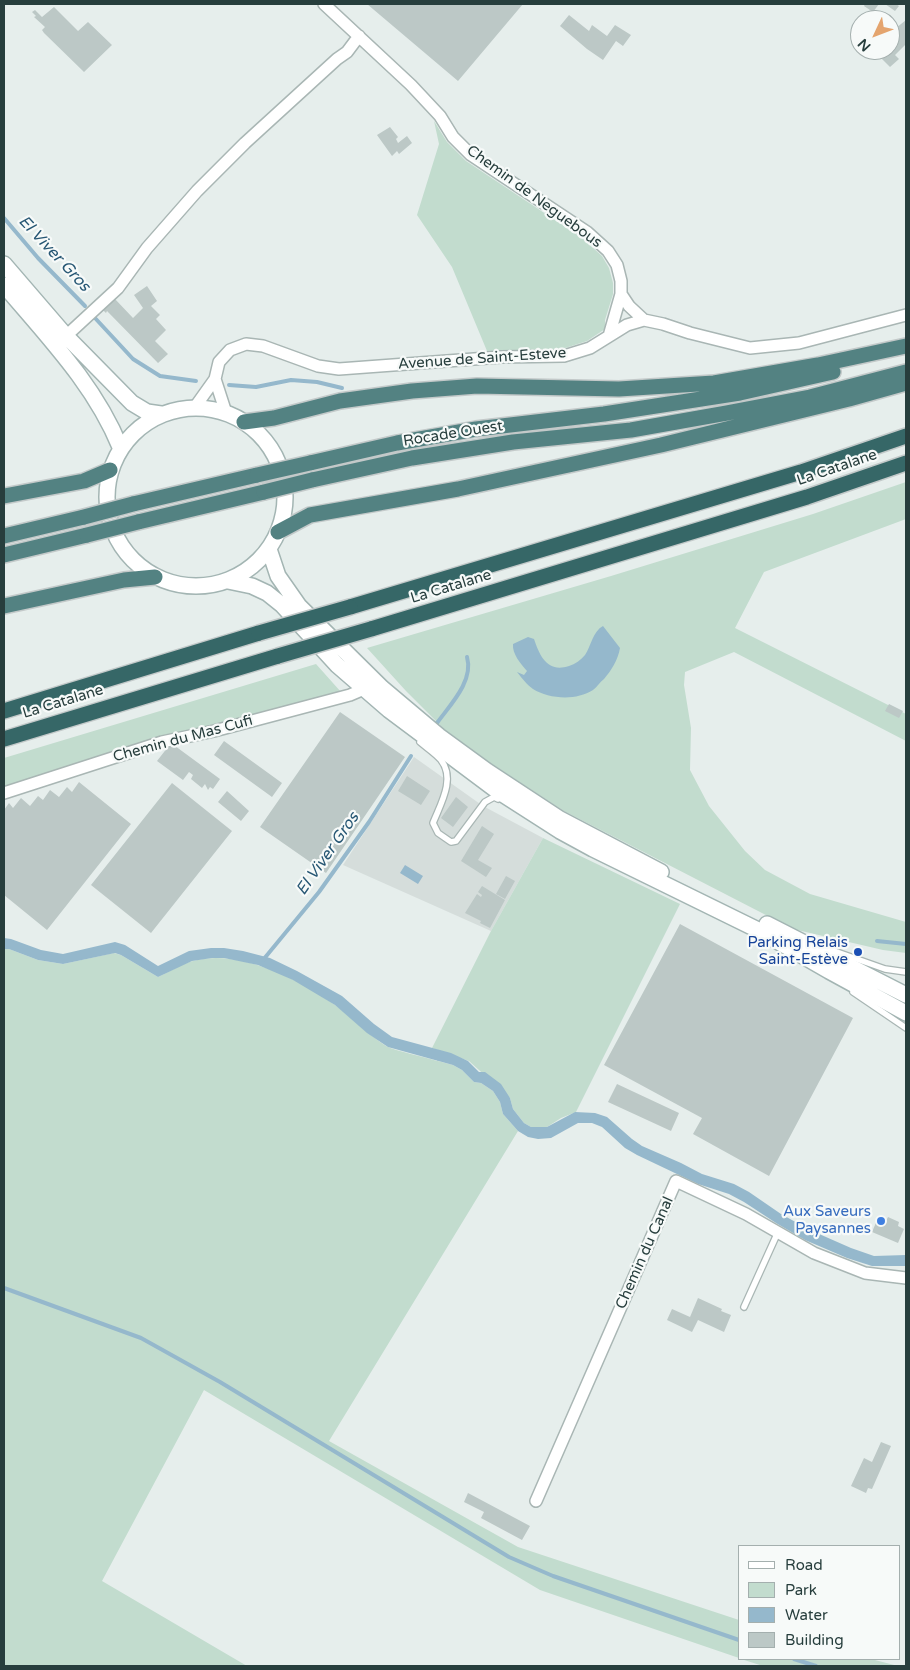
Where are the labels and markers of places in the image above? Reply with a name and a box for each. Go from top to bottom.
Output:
place label: Parking Relais Saint-Estève [747,934,848,969]
marker: Parking Relais Saint-Estève [852,946,864,958]
place label: Aux Saveurs Paysannes [783,1203,871,1238]
marker: Aux Saveurs Paysannes [875,1215,887,1227]

